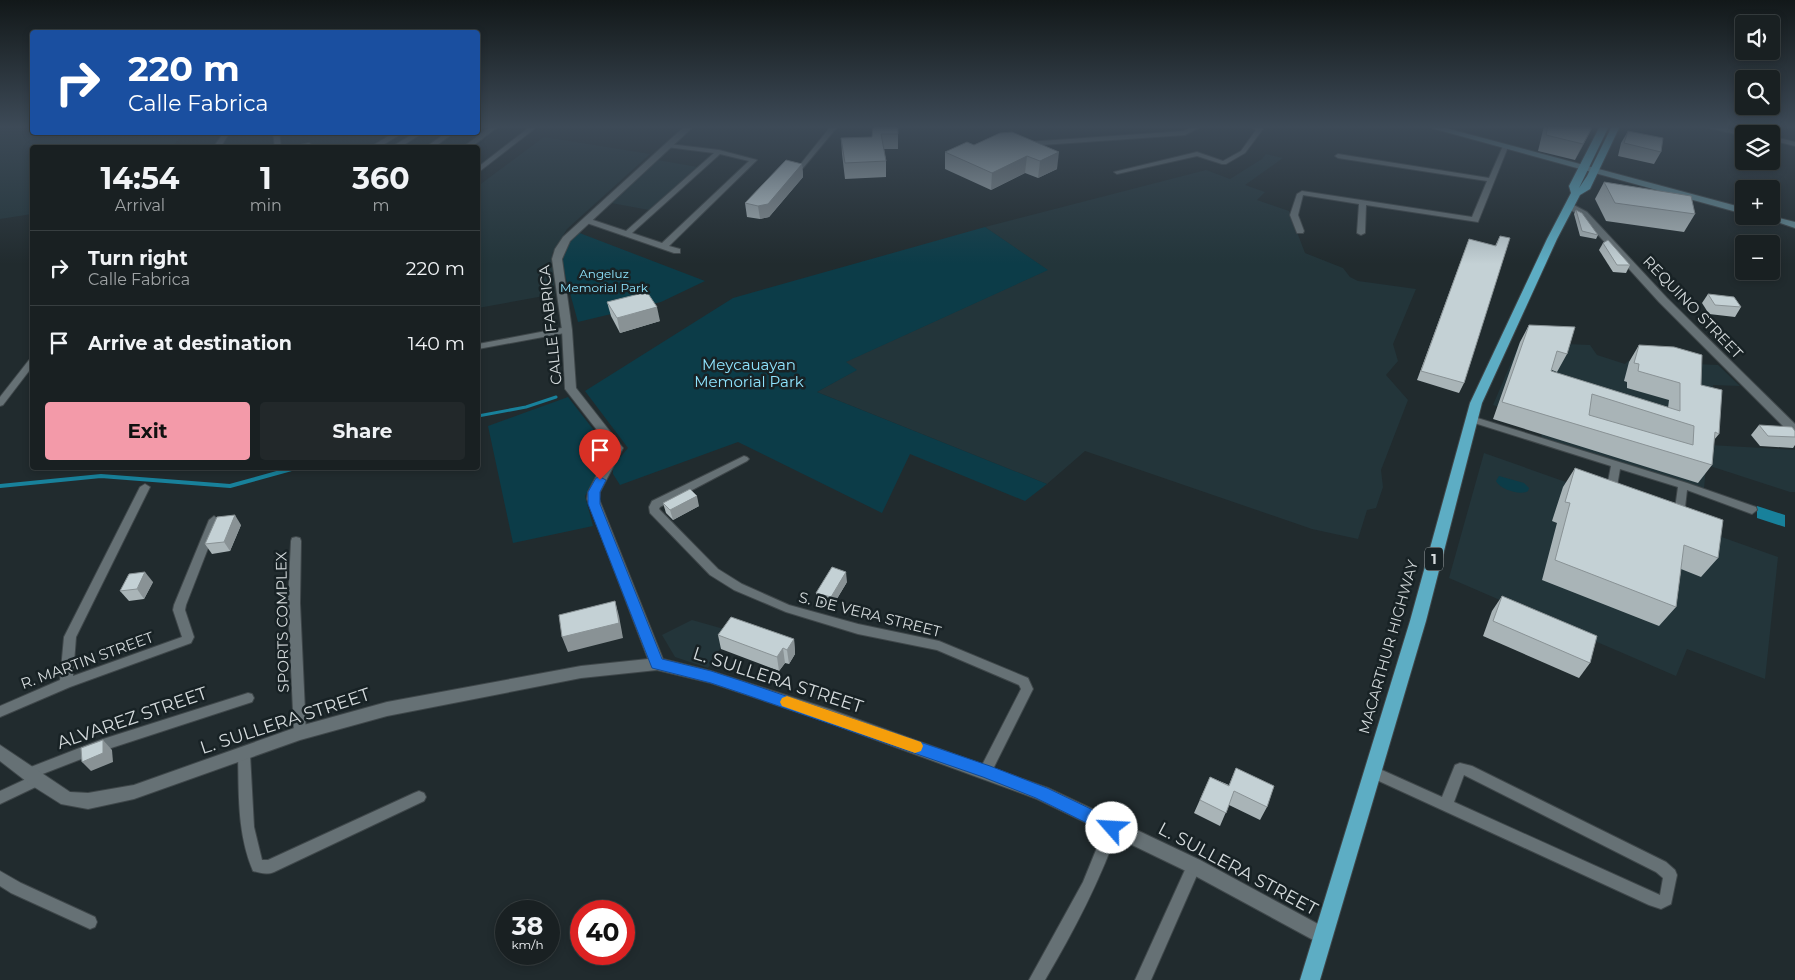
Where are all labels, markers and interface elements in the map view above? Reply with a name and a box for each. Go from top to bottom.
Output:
map controls [1735,15,1780,280]
button: sound [1735,15,1780,60]
text: 220 m [128,47,240,90]
icon: right [45,50,110,115]
button: search [1735,70,1780,115]
text: Calle Fabrica [128,90,269,117]
button: layers [1735,125,1780,170]
text: 14:54 [100,160,179,197]
text: 1 [260,160,272,197]
text: 360 [352,160,410,197]
button: + [1735,180,1780,225]
text: Arrival [115,196,165,215]
text: min [250,196,282,215]
text: m [372,196,389,215]
button: − [1735,235,1780,280]
text: Turn right [88,247,188,270]
street label: REQUINO STREET [1639,252,1747,363]
icon: right [45,254,73,282]
text: 220 m [406,257,465,280]
street label: CALLE FABRICA [534,264,566,386]
park label: Angeluz Memorial Park [560,266,649,295]
text: Calle Fabrica [88,270,190,289]
icon: arrive [45,329,73,357]
text: Arrive at destination [88,332,292,355]
text: 140 m [408,332,465,355]
park label: Meycauayan Memorial Park [694,355,804,391]
button: Exit [45,402,250,460]
button: Share [260,402,465,460]
pin [579,429,621,480]
icon: arrive [586,436,614,464]
road number: 1 [1425,548,1443,570]
street label: SPORTS COMPLEX [271,551,293,693]
street label: MACARTHUR HIGHWAY [1354,557,1422,736]
street label: S. DE VERA STREET [797,587,944,641]
street label: R. MARTIN STREET [18,627,156,693]
street label: L. SULLERA STREET [690,642,866,718]
street label: ALVAREZ STREET [54,682,211,754]
street label: L. SULLERA STREET [197,683,373,759]
position arrow [1085,801,1137,853]
street label: L. SULLERA STREET [1154,818,1322,921]
speed limit sign: 40 [570,900,635,965]
text: 38 [512,911,543,941]
text: km/h [511,937,544,952]

